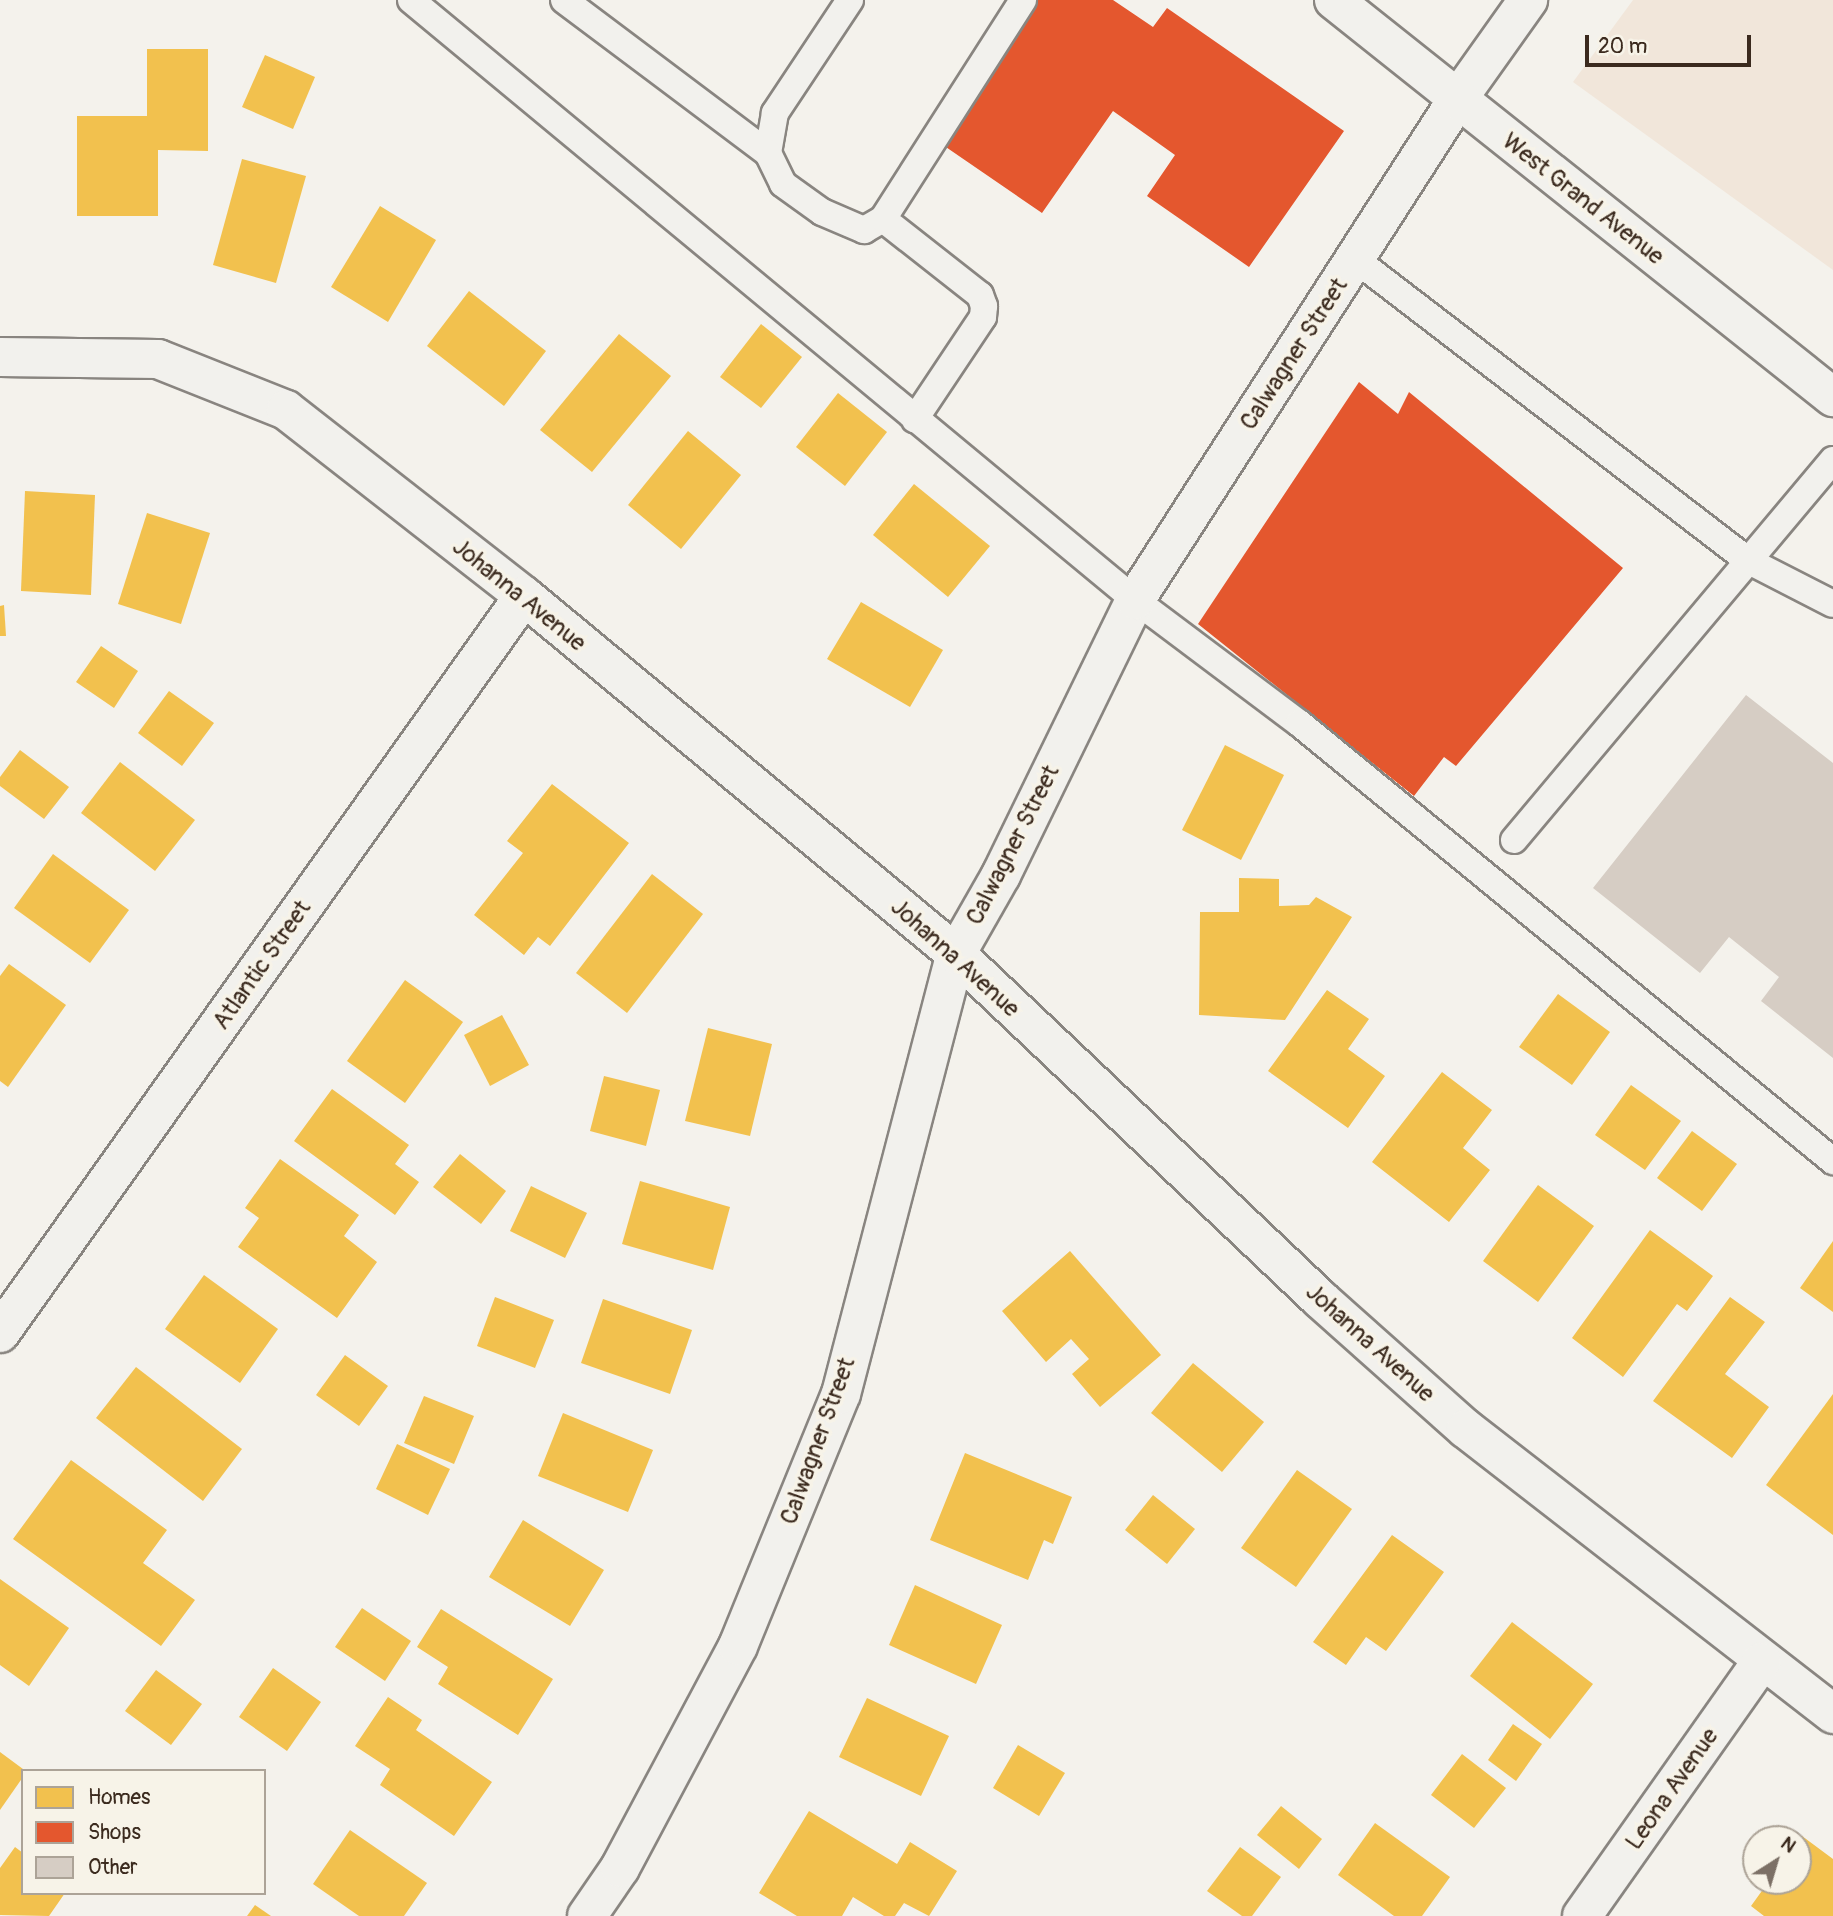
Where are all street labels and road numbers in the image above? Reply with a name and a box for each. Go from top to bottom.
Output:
street label: West Grand Avenue [1496,127,1670,271]
street label: Calwagner Street [1234,273,1354,435]
street label: Johanna Avenue [446,532,592,658]
street label: Calwagner Street [960,760,1066,930]
street label: Johanna Avenue [885,893,1025,1023]
street label: Atlantic Street [207,895,317,1035]
street label: Johanna Avenue [1300,1278,1440,1408]
street label: Calwagner Street [774,1354,862,1528]
street label: Leona Avenue [1620,1723,1724,1855]

